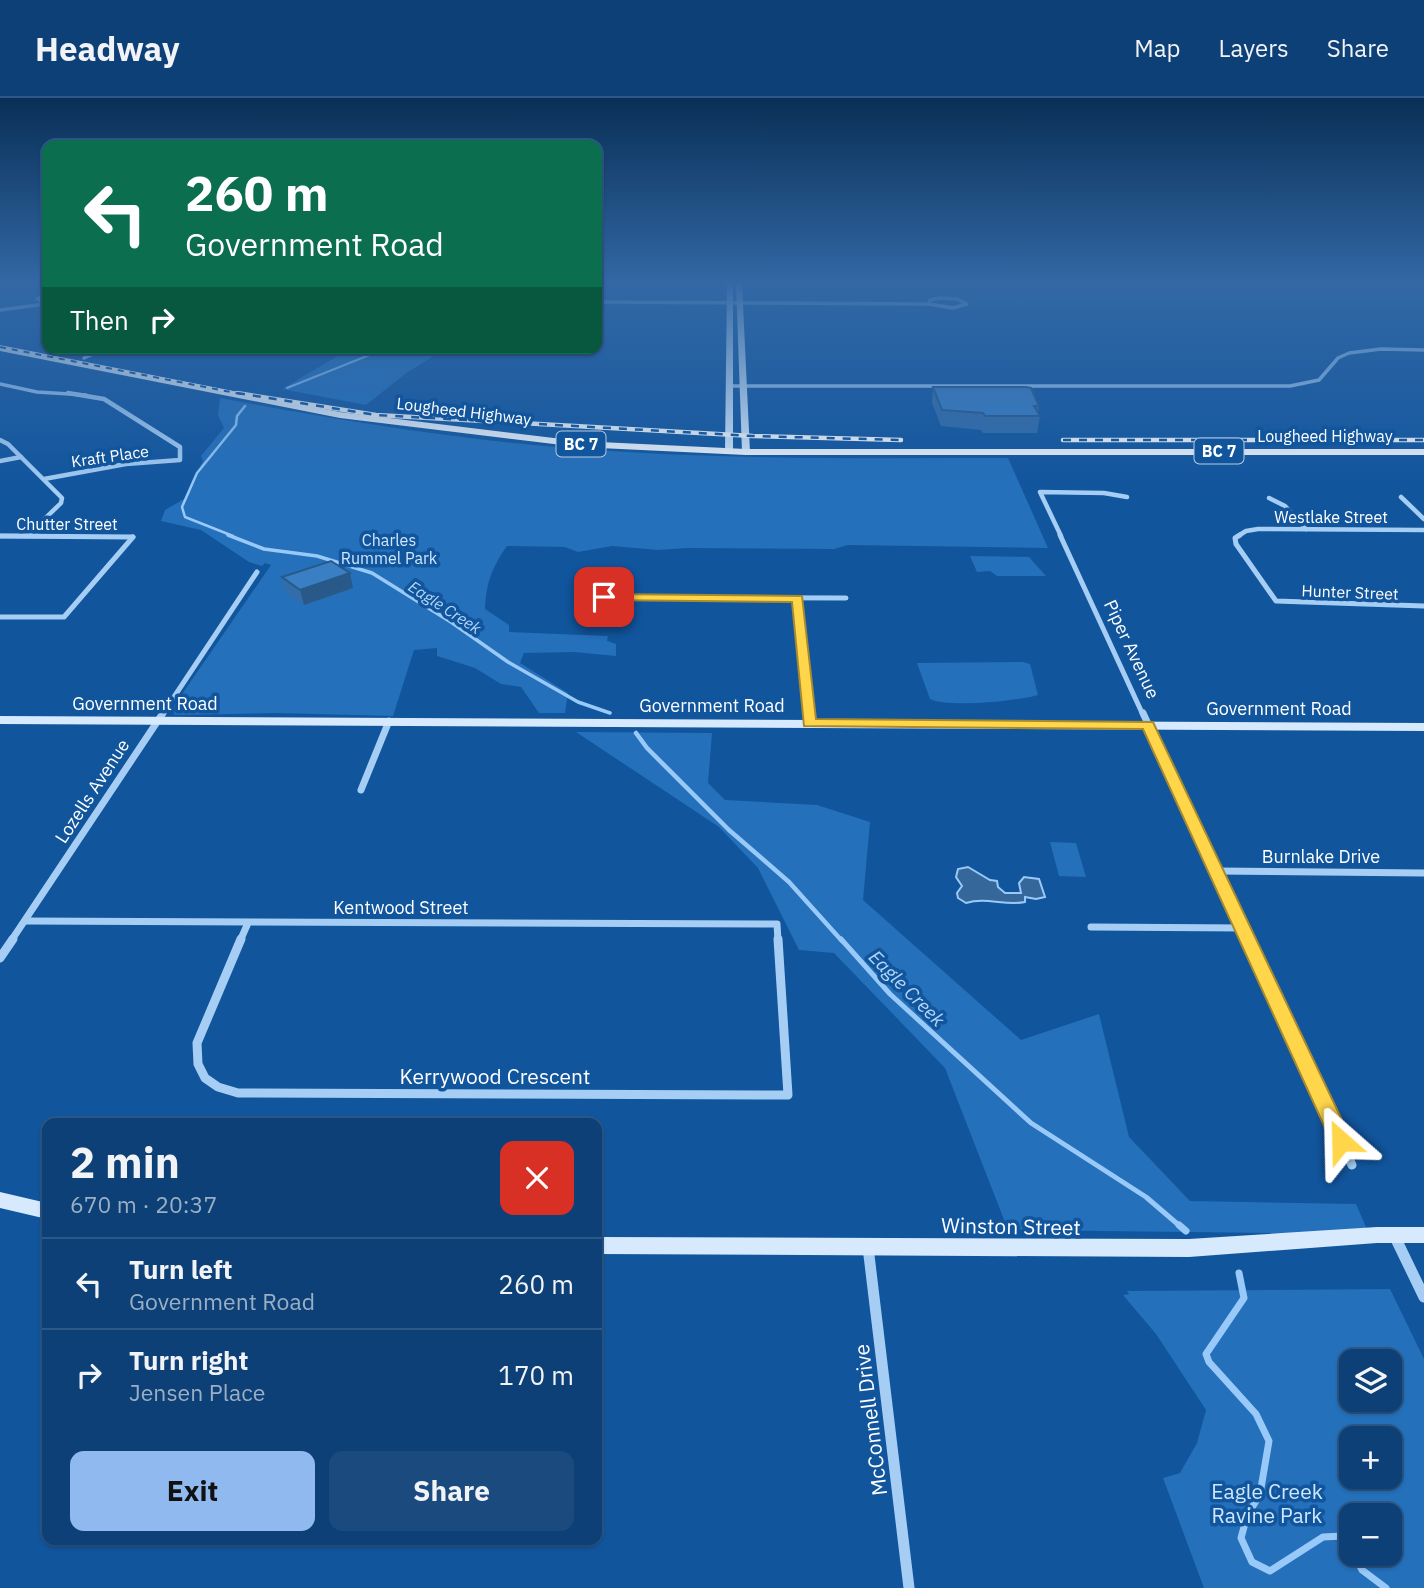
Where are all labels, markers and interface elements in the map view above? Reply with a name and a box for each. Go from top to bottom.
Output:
text: Headway [35,27,180,70]
text: Map [1134,32,1181,64]
text: Layers [1219,32,1289,64]
text: Share [1327,32,1389,64]
text: 260 m [185,161,329,224]
icon: left [70,168,161,259]
text: Government Road [185,223,444,265]
icon: right [143,301,181,339]
text: Then [70,303,129,337]
street label: Lougheed Highway [396,393,532,429]
street label: Lougheed Highway [1257,426,1393,446]
road number: BC 7 [556,432,606,456]
road number: BC 7 [1194,438,1244,464]
street label: Kraft Place [70,441,150,471]
street label: Westlake Street [1274,507,1388,527]
street label: Chutter Street [16,514,118,534]
park label: Charles Rummel Park [341,530,438,568]
pin [574,567,634,627]
water label: Eagle Creek [405,576,486,638]
icon: arrive [585,578,623,616]
street label: Hunter Street [1301,580,1399,604]
street label: Piper Avenue [1099,596,1165,702]
street label: Government Road [72,692,218,715]
street label: Government Road [639,694,785,717]
street label: Government Road [1206,697,1352,720]
street label: Lozells Avenue [50,734,134,847]
street label: Burnlake Drive [1262,845,1380,868]
street label: Kentwood Street [333,896,469,919]
water label: Eagle Creek [864,945,951,1032]
street label: Kerrywood Crescent [400,1062,590,1090]
position arrow [1304,1104,1378,1178]
text: 2 min [70,1135,180,1190]
button: close [500,1141,574,1215]
text: 670 m · 20:37 [70,1189,217,1219]
street label: Winston Street [941,1211,1081,1241]
text: Turn left [129,1252,232,1286]
icon: left [70,1265,108,1303]
text: 260 m [498,1267,574,1301]
text: Government Road [129,1286,315,1316]
street label: McConnell Drive [847,1342,893,1498]
text: Turn right [129,1343,248,1377]
map controls [1339,1349,1402,1566]
button: layers [1339,1349,1402,1412]
icon: right [70,1356,108,1394]
text: 170 m [498,1358,574,1392]
text: Jensen Place [129,1377,265,1407]
button: + [1339,1426,1402,1489]
button: Exit [70,1451,315,1531]
button: Share [329,1451,574,1531]
park label: Eagle Creek Ravine Park [1211,1477,1323,1529]
button: − [1339,1503,1402,1566]

